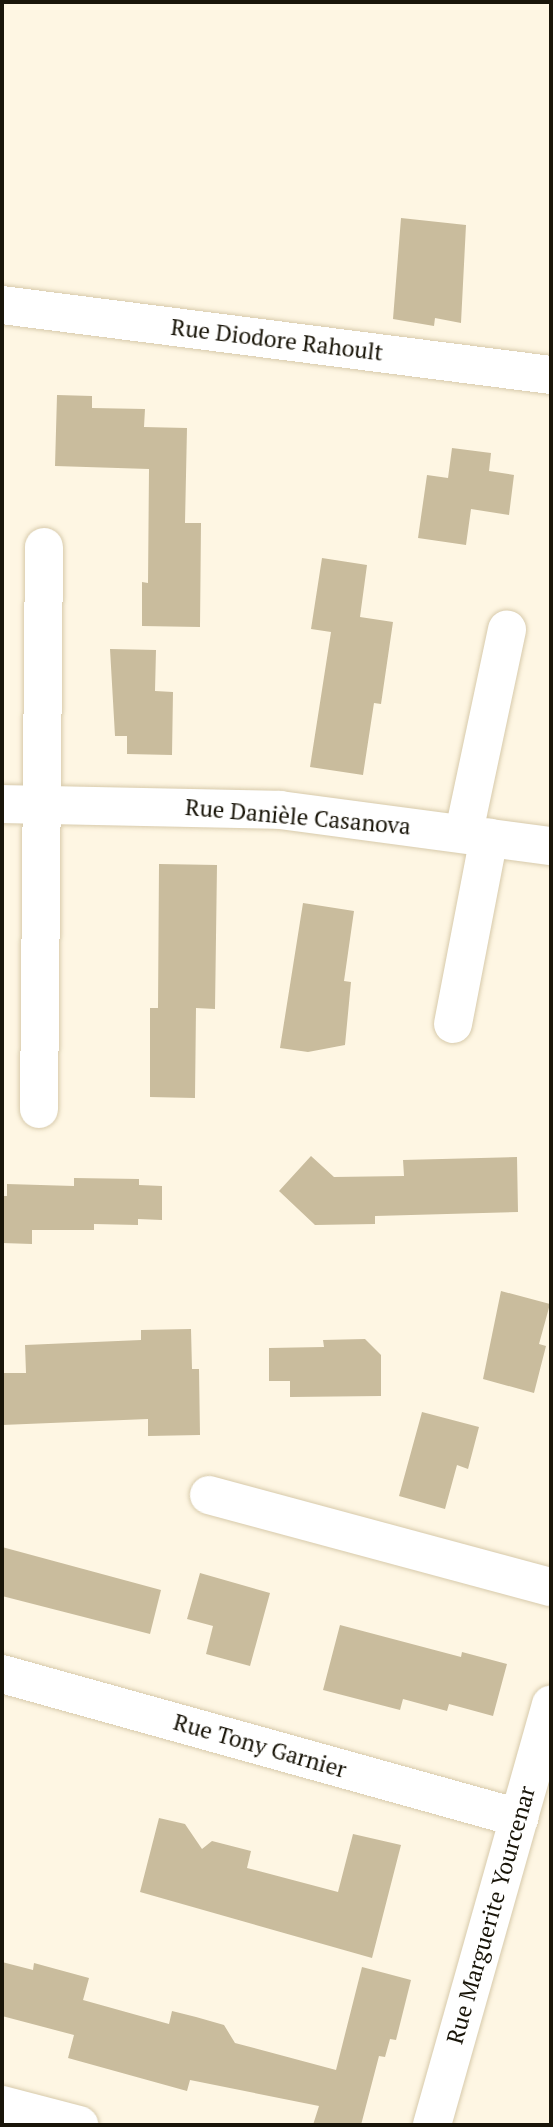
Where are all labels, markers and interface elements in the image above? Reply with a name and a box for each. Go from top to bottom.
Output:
street label: Rue Diodore Rahoult [169,313,385,367]
street label: Rue Danièle Casanova [184,793,412,841]
street label: Rue Tony Garnier [170,1708,350,1784]
street label: Rue Marguerite Yourcenar [441,1783,541,2047]

